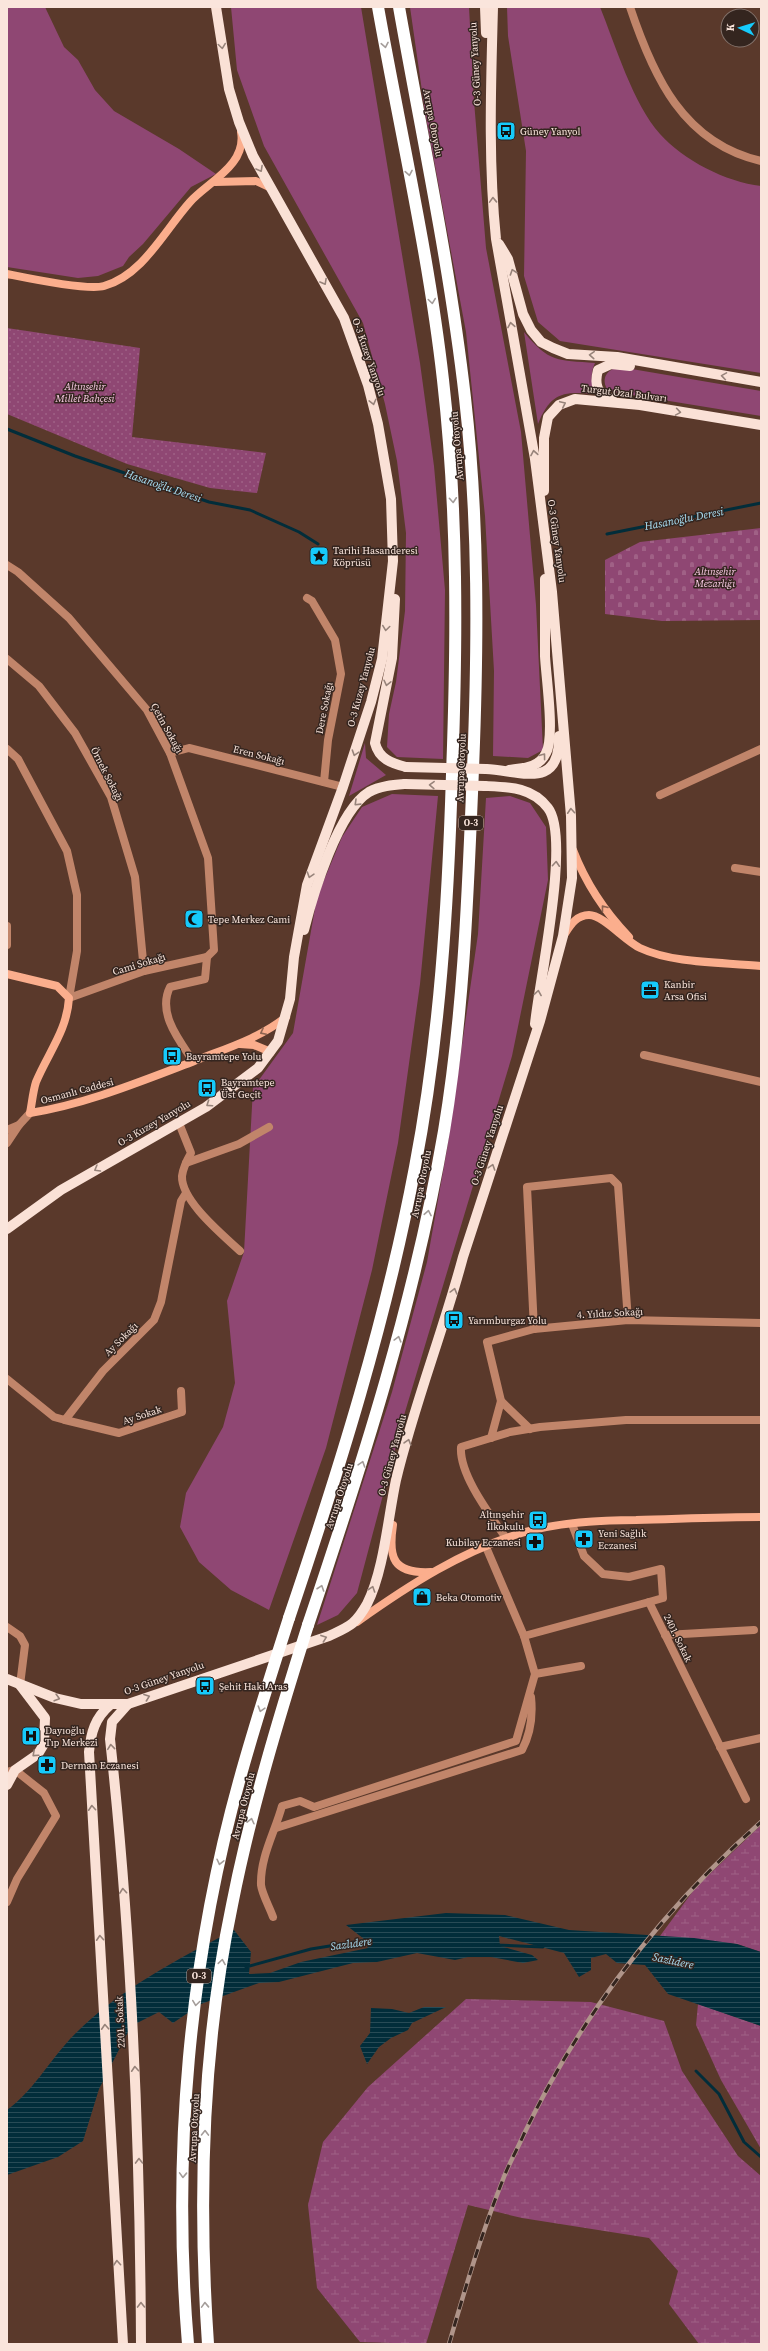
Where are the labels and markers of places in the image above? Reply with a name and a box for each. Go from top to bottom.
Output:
bus stop icon: Güney Yanyol [495,120,517,142]
place label: Güney Yanyol [520,125,580,138]
place label: Tarihi Hasanderesi Köprüsü [333,544,418,569]
place icon: Tarihi Hasanderesi Köprüsü [308,545,330,567]
mosque icon: Tepe Merkez Cami [183,908,205,930]
place label: Tepe Merkez Cami [208,913,290,926]
place label: Kanbir Arsa Ofisi [664,978,707,1003]
office icon: Kanbir Arsa Ofisi [639,979,661,1001]
bus stop icon: Bayramtepe Yolu [161,1045,183,1067]
place label: Bayramtepe Yolu [186,1050,261,1063]
place label: Bayramtepe Üst Geçit [221,1076,275,1101]
bus stop icon: Bayramtepe Üst Geçit [196,1077,218,1099]
bus stop icon: Yarımburgaz Yolu [443,1309,465,1331]
place label: Yarımburgaz Yolu [468,1314,547,1327]
place label: Altınşehir İlkokulu [480,1508,525,1533]
bus stop icon: Altınşehir İlkokulu [527,1509,549,1531]
place label: Yeni Sağlık Eczanesi [598,1527,647,1552]
pharmacy icon: Yeni Sağlık Eczanesi [573,1528,595,1550]
pharmacy icon: Kubilay Eczanesi [524,1531,546,1553]
place label: Kubilay Eczanesi [446,1536,521,1549]
shop icon: Beka Otomotiv [411,1586,433,1608]
place label: Beka Otomotiv [436,1591,502,1604]
bus stop icon: Şehit Haki Aras [194,1675,216,1697]
place label: Şehit Haki Aras [219,1680,287,1693]
place label: Dayıoğlu Tıp Merkezi [45,1724,98,1749]
hospital icon: Dayıoğlu Tıp Merkezi [20,1725,42,1747]
pharmacy icon: Derman Eczanesi [36,1754,58,1776]
place label: Derman Eczanesi [61,1759,139,1772]

